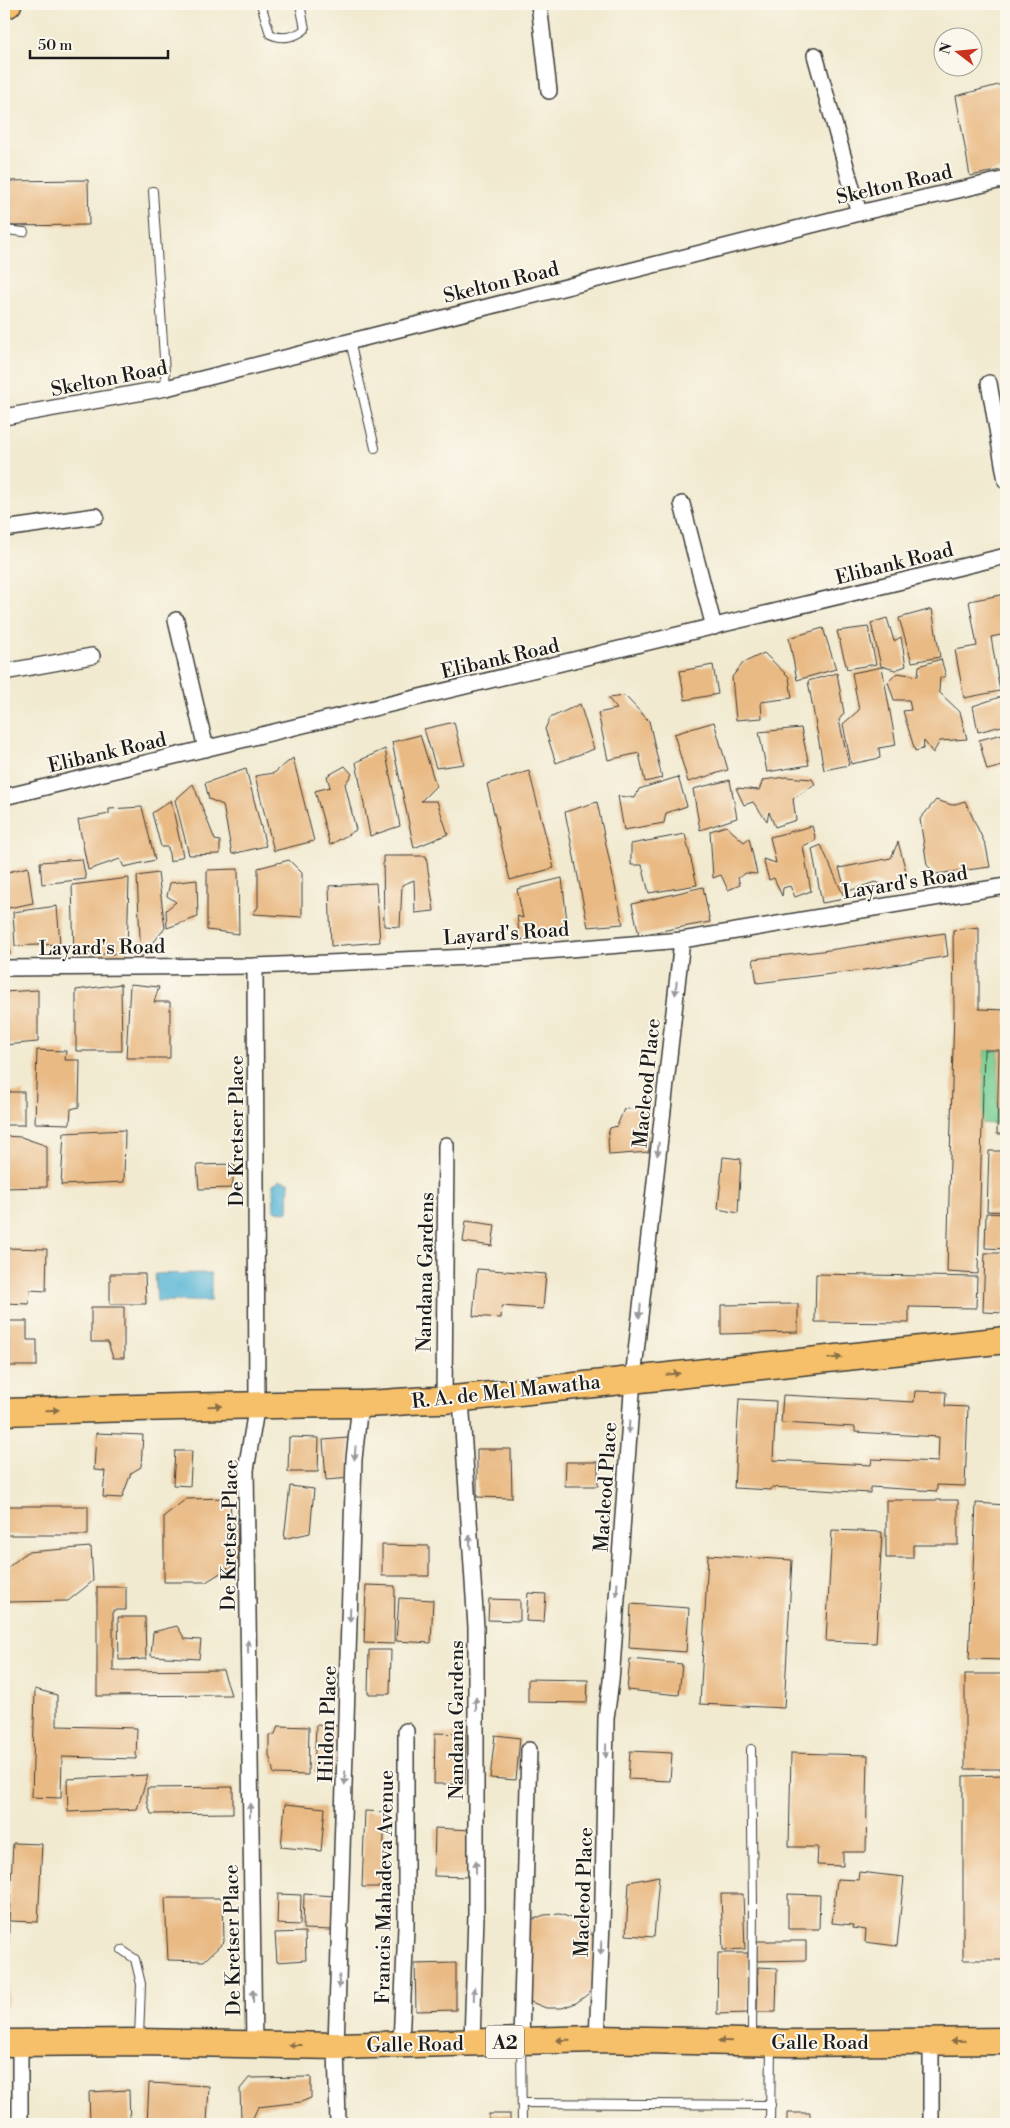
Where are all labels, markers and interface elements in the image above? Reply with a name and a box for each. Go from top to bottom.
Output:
scale bar [30,28,168,60]
north arrow [932,28,982,78]
text: 50 m [38,36,72,55]
text: N [936,41,957,56]
street label: Skelton Road [834,160,955,211]
street label: Skelton Road [441,257,562,310]
street label: Skelton Road [49,356,170,403]
street label: Elibank Road [833,538,957,591]
street label: Elibank Road [439,634,563,685]
street label: Elibank Road [46,728,170,779]
street label: Layard's Road [841,861,970,906]
street label: Layard's Road [442,918,571,951]
street label: Layard's Road [39,935,166,962]
one-way arrow [672,980,680,996]
street label: Macleod Place [628,1017,667,1149]
street label: De Kretser Place [225,1055,250,1207]
one-way arrow [654,1142,662,1158]
street label: Nandana Gardens [413,1192,440,1352]
one-way arrow [636,1303,644,1319]
one-way arrow [827,1353,843,1361]
street label: R. A. de Mel Mawatha [410,1370,603,1415]
one-way arrow [666,1370,682,1378]
one-way arrow [207,1401,223,1409]
one-way arrow [45,1406,61,1414]
one-way arrow [625,1419,633,1435]
street label: Macleod Place [589,1421,624,1553]
one-way arrow [351,1445,359,1461]
street label: De Kretser Place [217,1459,244,1611]
one-way arrow [466,1534,474,1550]
one-way arrow [613,1582,621,1598]
one-way arrow [346,1608,354,1624]
one-way arrow [244,1639,252,1655]
street label: Nandana Gardens [445,1640,470,1800]
street label: Hildon Place [314,1665,343,1783]
one-way arrow [472,1696,480,1712]
one-way arrow [602,1743,610,1759]
one-way arrow [341,1770,349,1786]
street label: Francis Mahadeva Avenue [371,1770,400,2004]
one-way arrow [246,1802,254,1818]
street label: Macleod Place [570,1826,599,1958]
one-way arrow [472,1858,480,1874]
street label: De Kretser Place [220,1864,247,2016]
one-way arrow [597,1940,605,1956]
one-way arrow [334,1975,342,1991]
one-way arrow [470,1985,478,2001]
one-way arrow [249,1988,257,2004]
road number: A2 [486,2025,524,2058]
street label: Galle Road [771,2031,869,2056]
street label: Galle Road [366,2032,465,2059]
one-way arrow [554,2036,570,2044]
one-way arrow [717,2037,733,2045]
one-way arrow [949,2037,965,2045]
one-way arrow [287,2041,303,2049]

